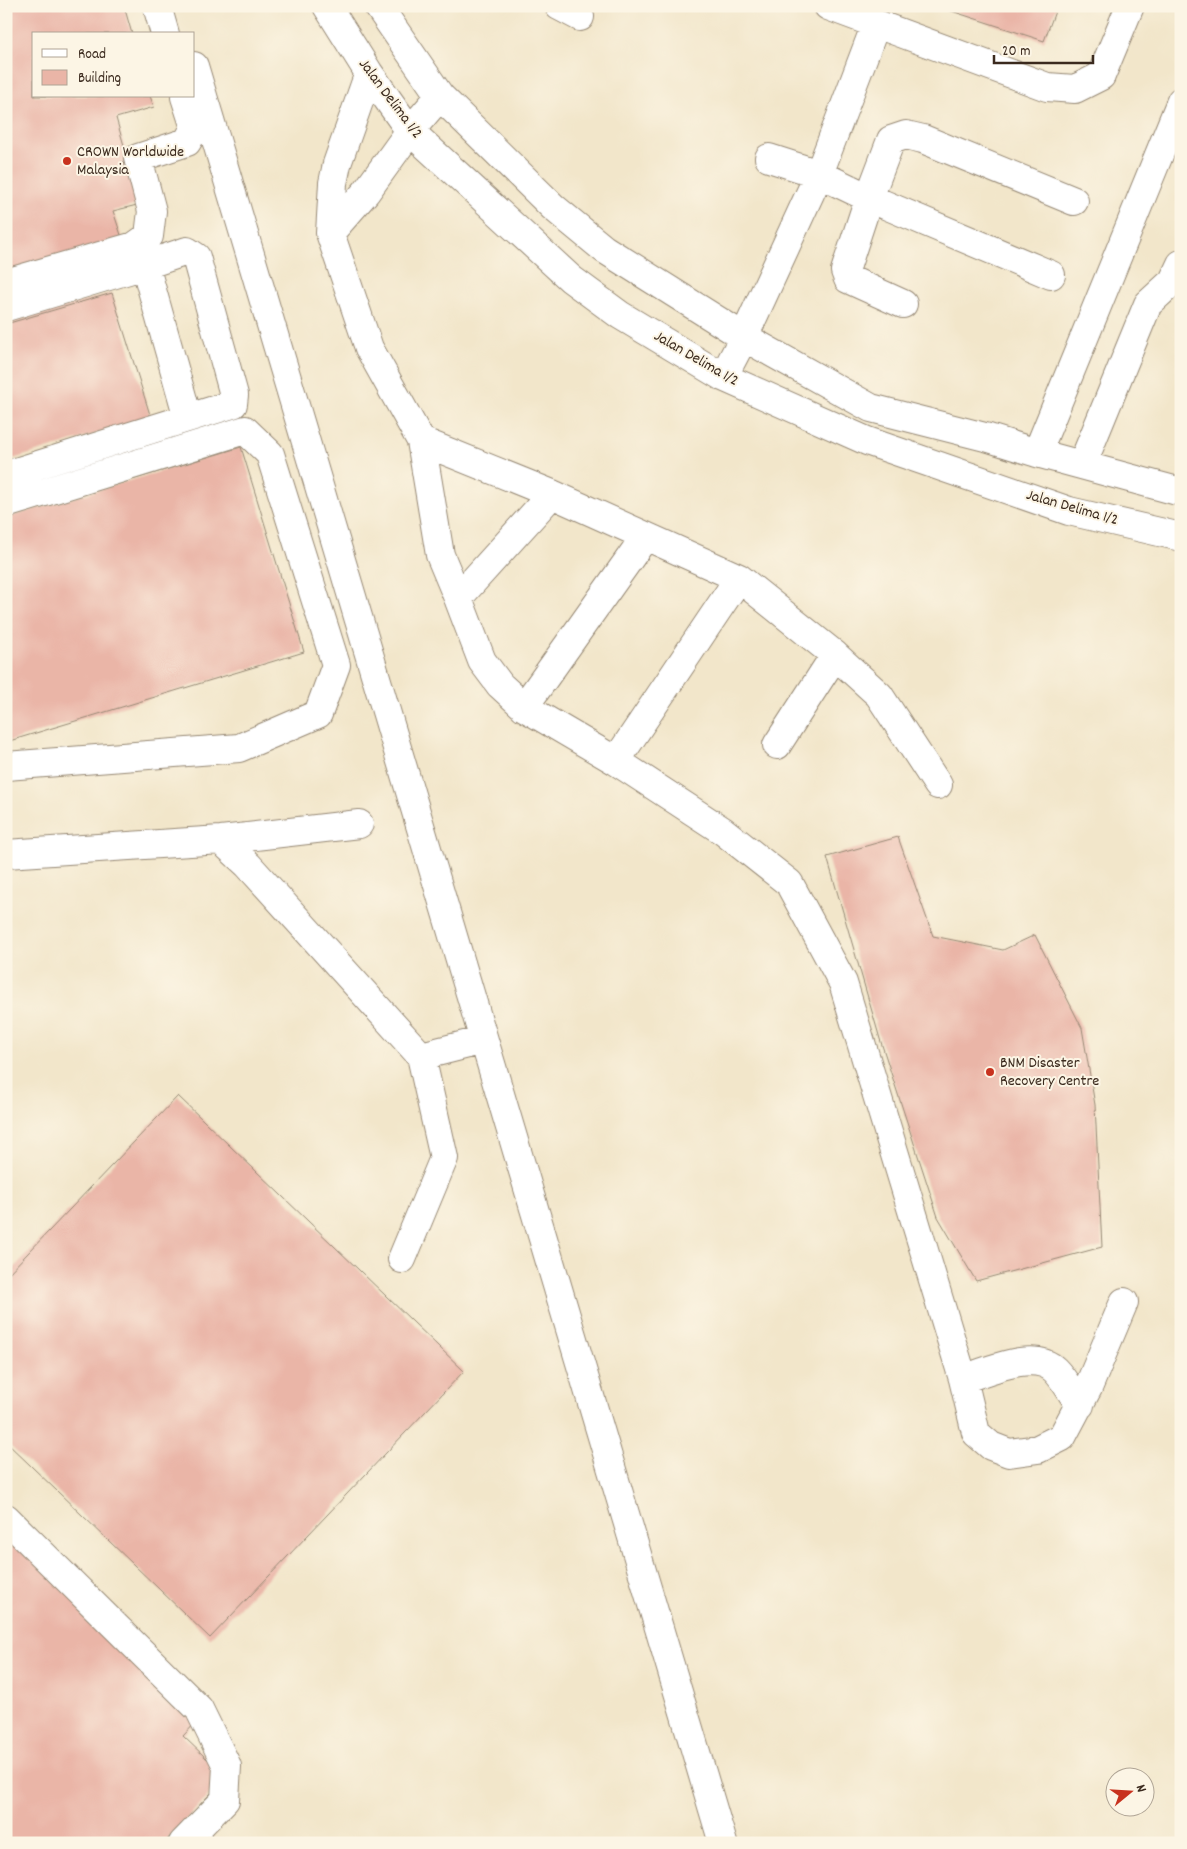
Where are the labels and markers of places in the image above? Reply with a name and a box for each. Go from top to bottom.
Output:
place label: CROWN Worldwide Malaysia [77,141,184,182]
marker: CROWN Worldwide Malaysia [61,155,73,167]
place label: BNM Disaster Recovery Centre [1000,1052,1099,1093]
marker: BNM Disaster Recovery Centre [984,1066,996,1078]

